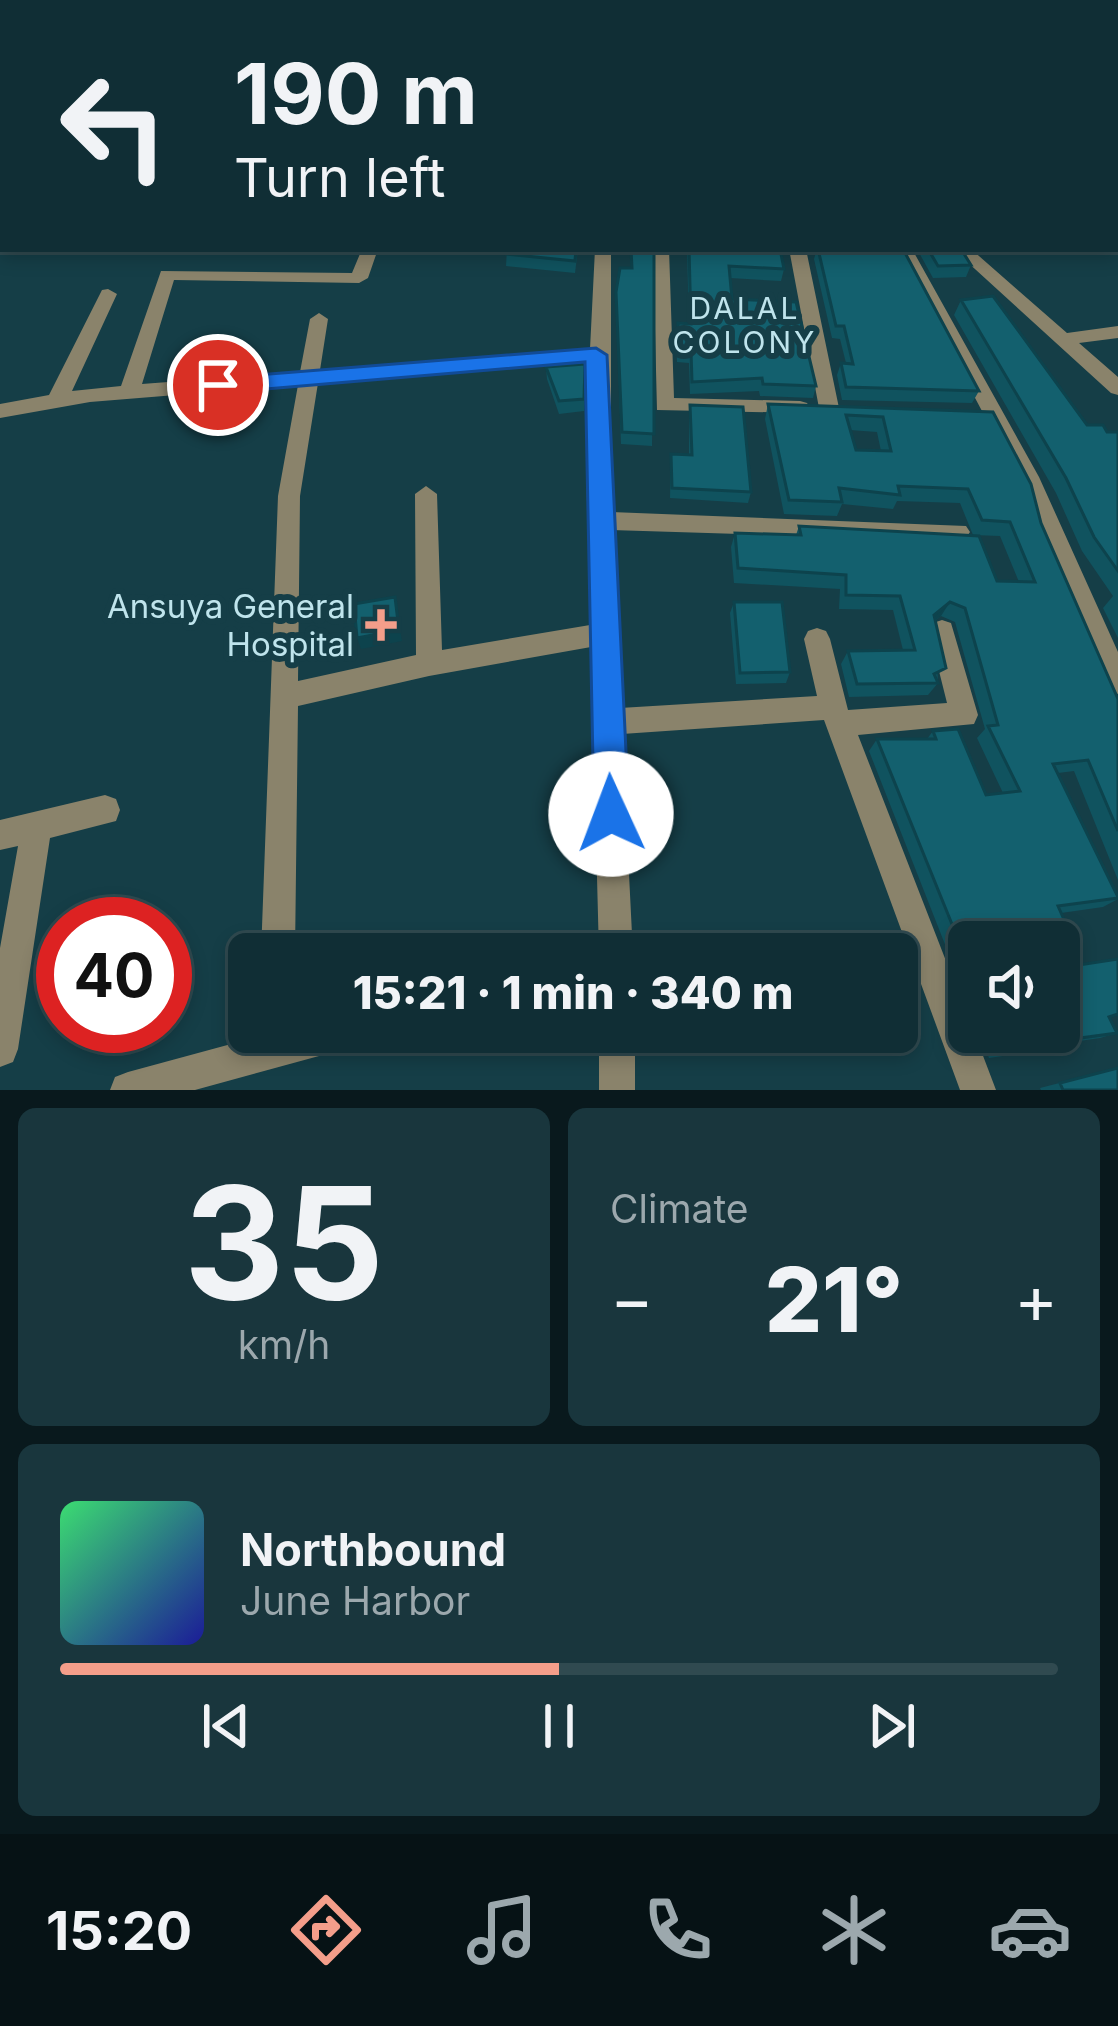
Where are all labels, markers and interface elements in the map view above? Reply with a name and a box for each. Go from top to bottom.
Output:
text: 190 m [234,43,478,144]
icon: left [36,48,192,204]
text: Turn left [234,145,445,210]
district label: DALAL COLONY [673,290,817,360]
pin [167,334,269,436]
icon: arrive [185,352,251,418]
place label: Ansuya General Hospital [107,586,354,664]
marker: Ansuya General Hospital [365,609,397,641]
position arrow [548,751,674,877]
speed limit sign: 40 [36,897,192,1053]
map controls [948,921,1080,1053]
button: sound [948,921,1080,1053]
text: 15:21 · 1 min · 340 m [353,965,793,1020]
text: 35 [184,1148,384,1337]
text: Climate [610,1185,749,1232]
text: 21° [765,1245,903,1354]
text: − [610,1259,654,1339]
text: + [1014,1259,1058,1339]
text: km/h [238,1321,330,1368]
text: Northbound [240,1522,506,1577]
text: June Harbor [240,1577,470,1624]
icon: previous [193,1693,259,1759]
icon: pause [526,1693,592,1759]
icon: next [859,1693,925,1759]
icon: directions [284,1888,368,1972]
icon: music [460,1888,544,1972]
icon: phone [636,1888,720,1972]
icon: climate [812,1888,896,1972]
icon: car [988,1888,1072,1972]
text: 15:20 [46,1898,192,1963]

